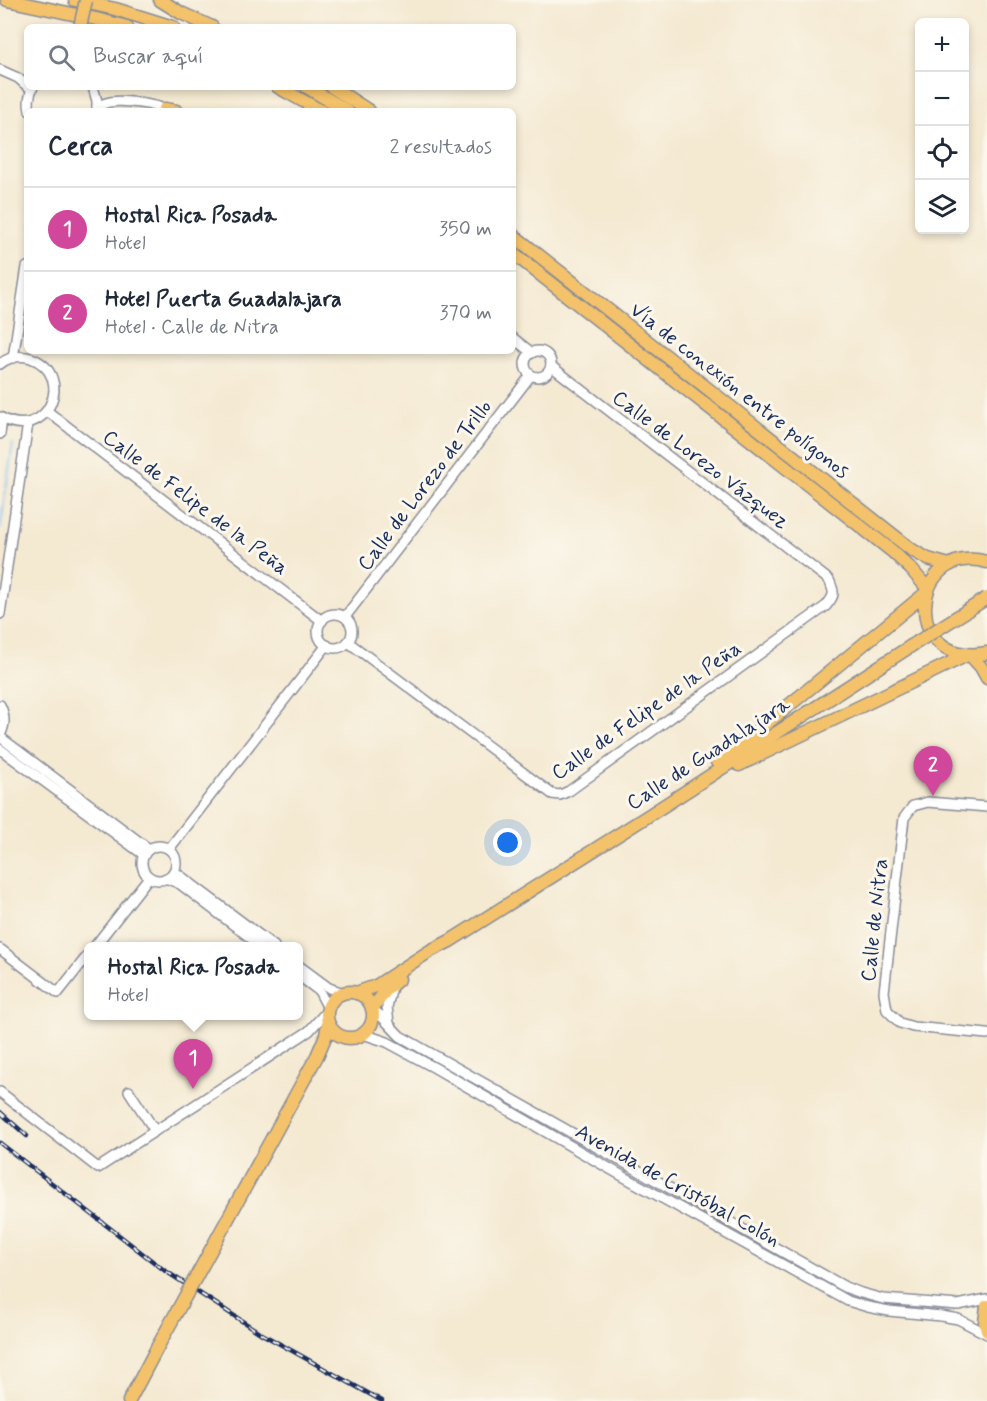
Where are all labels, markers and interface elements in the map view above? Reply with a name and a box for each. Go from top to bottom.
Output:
map controls [915,18,969,234]
button: + [915,18,969,72]
search box [24,24,516,90]
icon: search [45,41,78,74]
text: Buscar aquí [93,43,204,71]
button: − [915,72,969,126]
button: locate [915,126,969,180]
text: Cerca [48,130,113,164]
text: 2 resultados [389,134,492,161]
button: layers [915,180,969,234]
text: Hostal Rica Posada [105,202,277,230]
text: 1 [63,216,72,243]
text: 350 m [439,216,492,243]
text: Hotel [105,230,146,257]
text: Hotel Puerta Guadalajara [105,286,342,314]
street label: Vía de conexión entre polígonos [624,296,855,485]
text: 2 [63,300,72,327]
text: 370 m [440,300,492,327]
text: Hotel · Calle de Nitra [105,314,279,341]
street label: Calle de Lorezo Vázquez [606,384,795,536]
street label: Calle de Lorezo de Trillo [351,394,498,577]
street label: Calle de Felipe de la Peña [97,424,294,582]
street label: Calle de Felipe de la Peña [546,635,747,787]
street label: Calle de Guadalajara [621,690,796,817]
pin: 2 [914,746,952,796]
your location [493,828,522,857]
street label: Calle de Nitra [855,857,895,983]
popup [84,942,303,1020]
text: Hostal Rica Posada [108,954,279,982]
text: Hotel [108,982,148,1009]
pin: 1 [174,1040,212,1089]
street label: Avenida de Cristóbal Colón [570,1118,785,1254]

